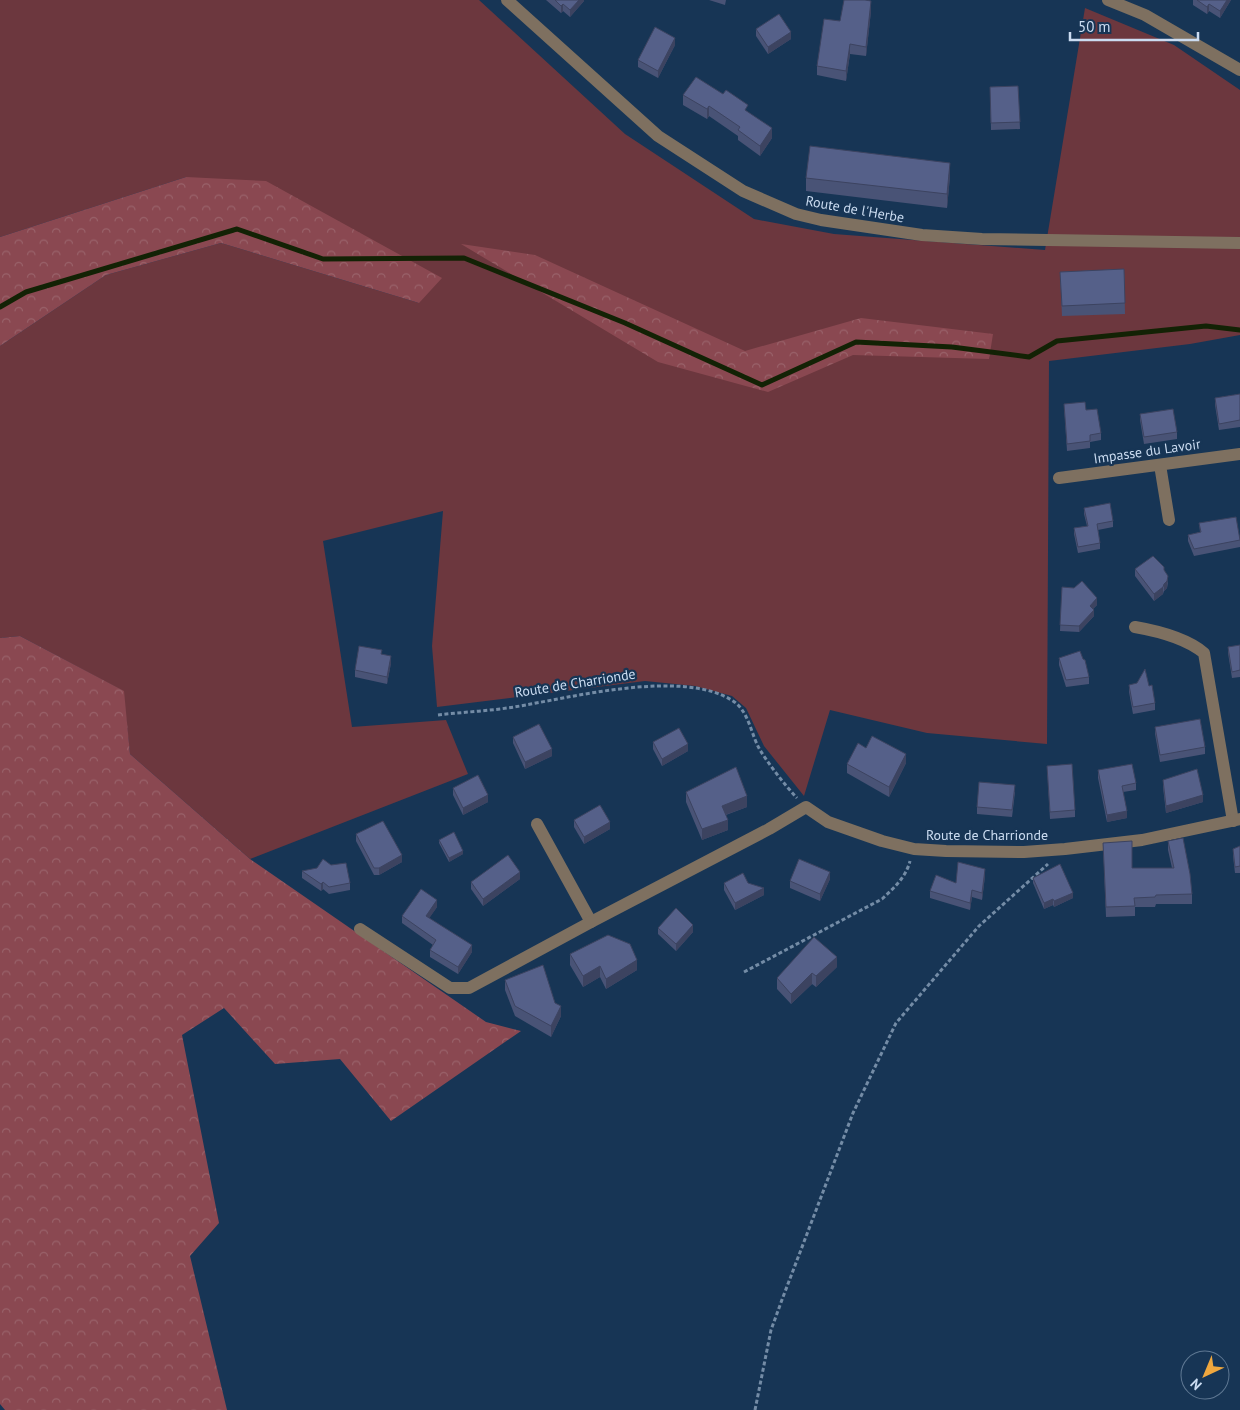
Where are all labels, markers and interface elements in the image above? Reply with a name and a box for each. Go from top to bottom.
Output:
scale bar [1070,10,1198,42]
text: 50 m [1078,17,1111,36]
street label: Route de l'Herbe [804,191,906,227]
street label: Impasse du Lavoir [1092,435,1202,467]
street label: Route de Charrionde [513,665,637,701]
street label: Route de Charrionde [926,826,1048,844]
north arrow [1180,1350,1230,1400]
text: N [1186,1375,1206,1394]

